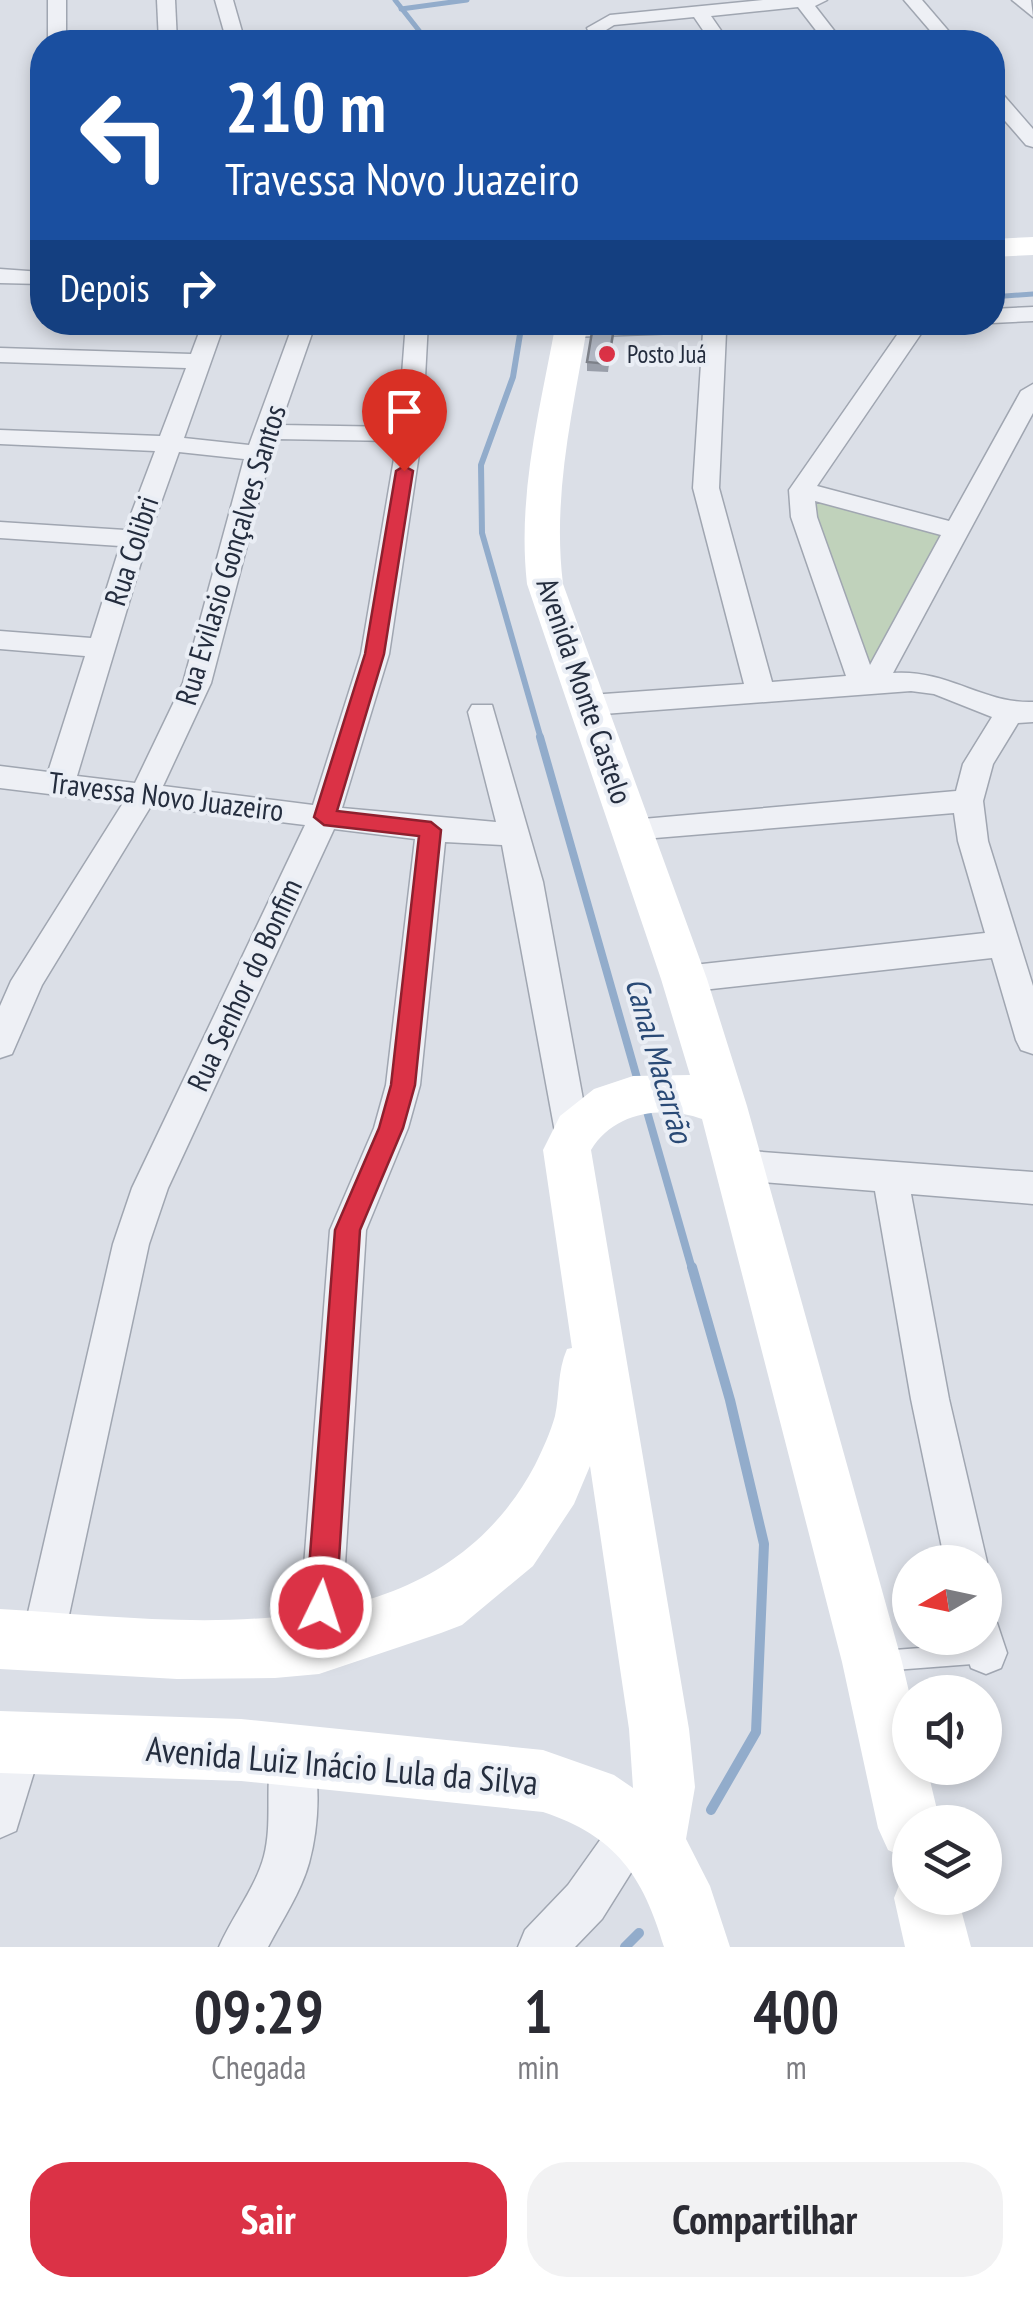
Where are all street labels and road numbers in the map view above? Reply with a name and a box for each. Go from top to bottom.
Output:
street label: Rua Evilasio Gonçalves Santos [165,400,294,709]
street label: Rua Colibri [95,491,167,610]
street label: Avenida Monte Castelo [529,573,642,809]
street label: Travessa Novo Juazeiro [47,762,286,829]
street label: Rua Senhor do Bonfim [177,872,310,1097]
street label: Avenida Luiz Inácio Lula da Silva [144,1725,540,1805]

